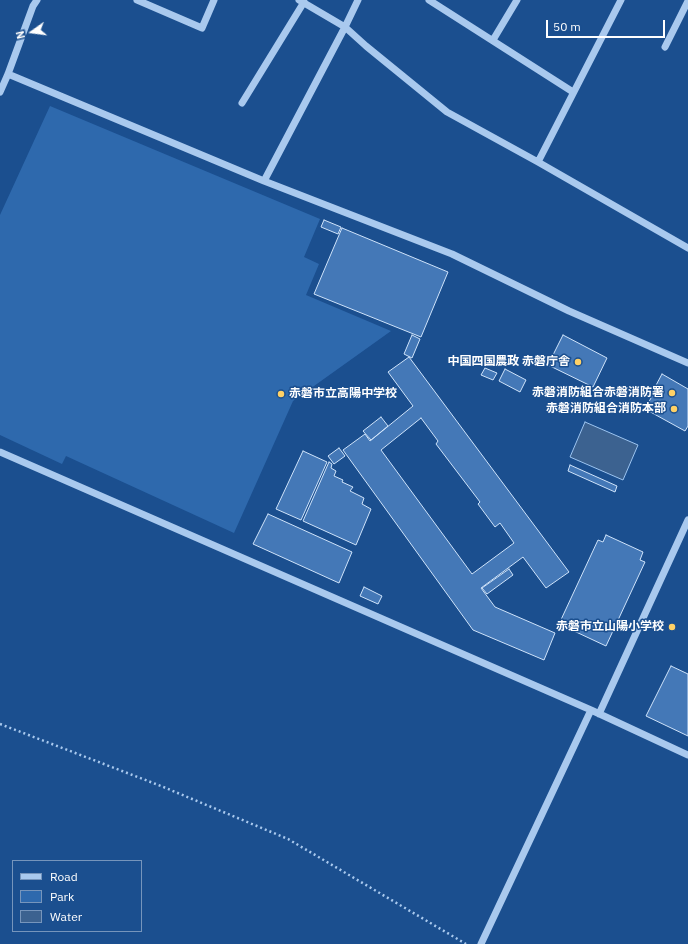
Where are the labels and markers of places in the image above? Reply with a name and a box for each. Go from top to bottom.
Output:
place label: 中国四国農政 赤磐庁舎 [447,355,570,369]
marker: 中国四国農政 赤磐庁舎 [573,357,583,367]
place label: 赤磐消防組合赤磐消防署 [532,386,664,400]
place label: 赤磐市立高陽中学校 [289,387,397,401]
marker: 赤磐消防組合赤磐消防署 [667,388,677,398]
marker: 赤磐市立高陽中学校 [276,389,286,399]
place label: 赤磐消防組合消防本部 [546,402,666,416]
marker: 赤磐消防組合消防本部 [669,404,679,414]
place label: 赤磐市立山陽小学校 [556,620,664,634]
marker: 赤磐市立山陽小学校 [667,622,677,632]

